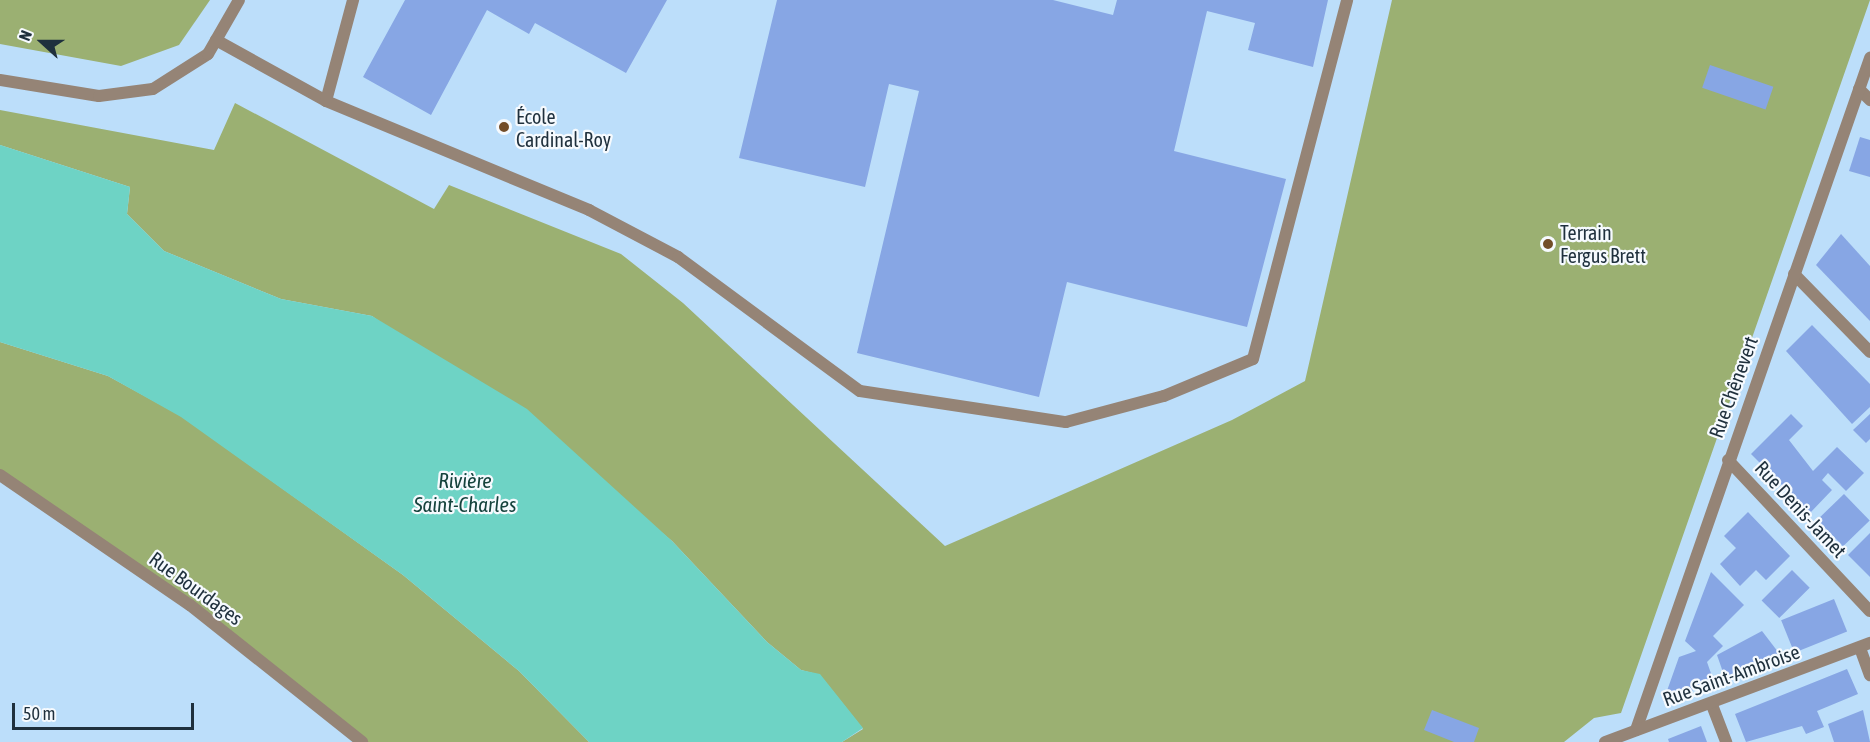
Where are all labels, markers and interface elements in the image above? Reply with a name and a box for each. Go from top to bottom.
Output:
north arrow [12,12,72,72]
text: N [15,28,35,43]
place label: École Cardinal-Roy [516,104,611,151]
marker: École Cardinal-Roy [497,120,511,134]
place label: Terrain Fergus Brett [1560,220,1646,267]
marker: Terrain Fergus Brett [1541,237,1555,251]
street label: Rue Chênevert [1704,333,1762,441]
street label: Rue Denis-Jamet [1750,456,1852,562]
water label: Rivière Saint-Charles [414,467,516,517]
street label: Rue Bourdages [145,546,247,630]
street label: Rue Saint-Ambroise [1659,639,1803,711]
scale bar [15,691,196,729]
text: 50 m [23,703,55,724]

